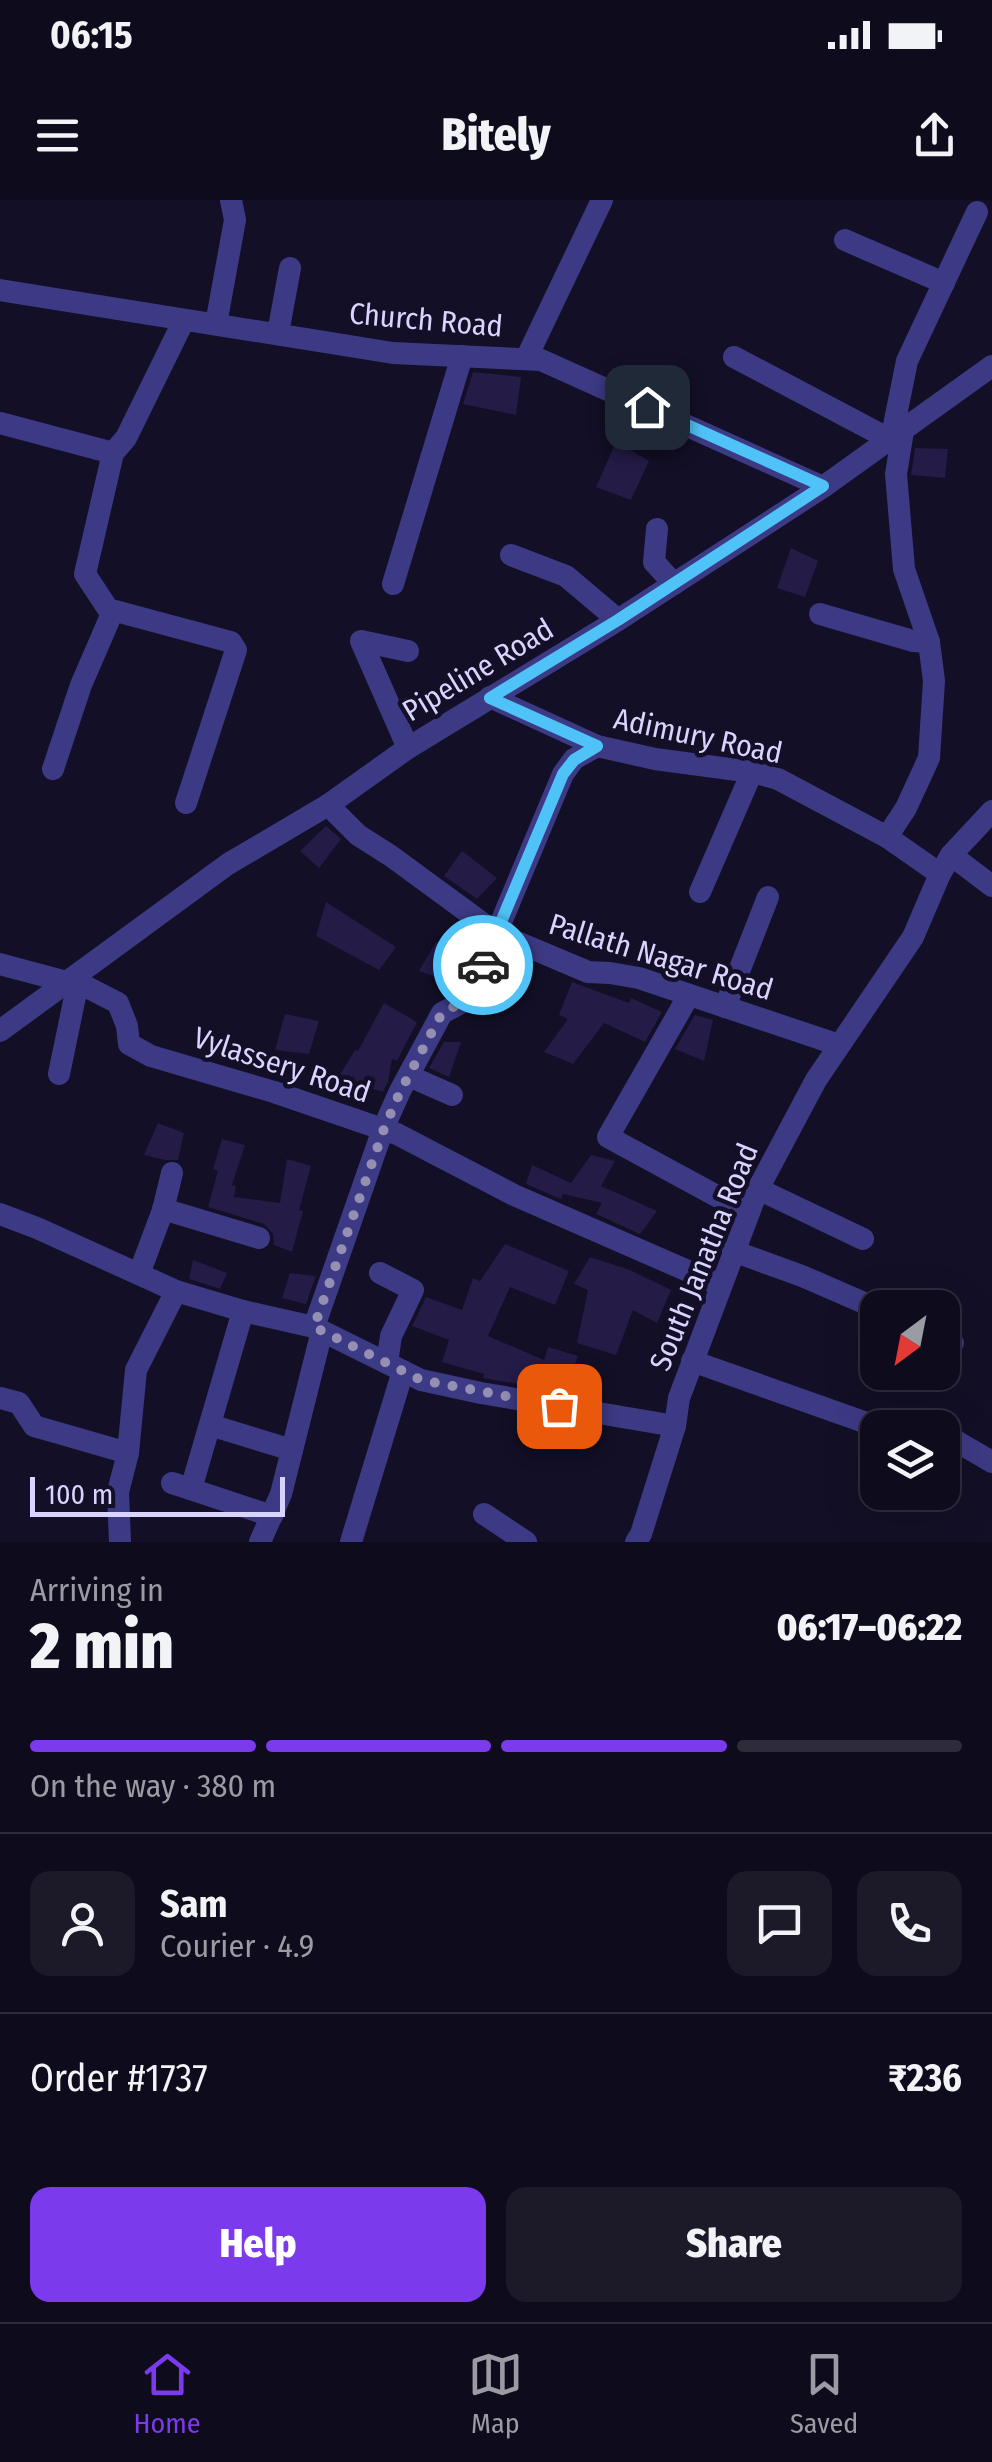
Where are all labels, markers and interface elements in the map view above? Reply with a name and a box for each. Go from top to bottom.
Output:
text: 06:15 [50,12,133,58]
icon: menu [30,108,85,163]
text: Bitely [441,108,551,162]
icon: share [907,108,962,163]
street label: Church Road [348,295,504,345]
pin [605,365,690,450]
icon: home [620,380,675,435]
street label: Pipeline Road [396,611,560,729]
street label: Adimury Road [610,701,786,771]
street label: Pallath Nagar Road [545,906,777,1008]
courier [433,915,533,1015]
icon: car [456,938,511,993]
street label: Vylassery Road [189,1019,375,1111]
street label: South Janatha Road [642,1138,766,1376]
north arrow [860,1290,960,1390]
map controls [860,1290,960,1510]
pin [517,1364,602,1449]
icon: bag [532,1379,587,1434]
button: layers [860,1410,960,1510]
scale bar [30,1472,285,1516]
text: 100 m [45,1478,113,1511]
text: Arriving in [30,1571,164,1609]
text: 06:17–06:22 [776,1604,962,1650]
text: 2 min [30,1607,174,1685]
text: On the way · 380 m [30,1767,276,1805]
button: person [30,1871,135,1976]
button: chat [727,1871,832,1976]
button: phone [857,1871,962,1976]
text: Sam [160,1881,228,1927]
text: Courier · 4.9 [160,1927,314,1965]
text: Order #1737 [30,2055,208,2101]
text: ₹236 [888,2055,962,2101]
button: Help [30,2187,486,2302]
button: Share [506,2187,962,2302]
tab: Home [134,2347,201,2440]
tab: Map [468,2347,523,2440]
tab: Saved [790,2347,858,2440]

